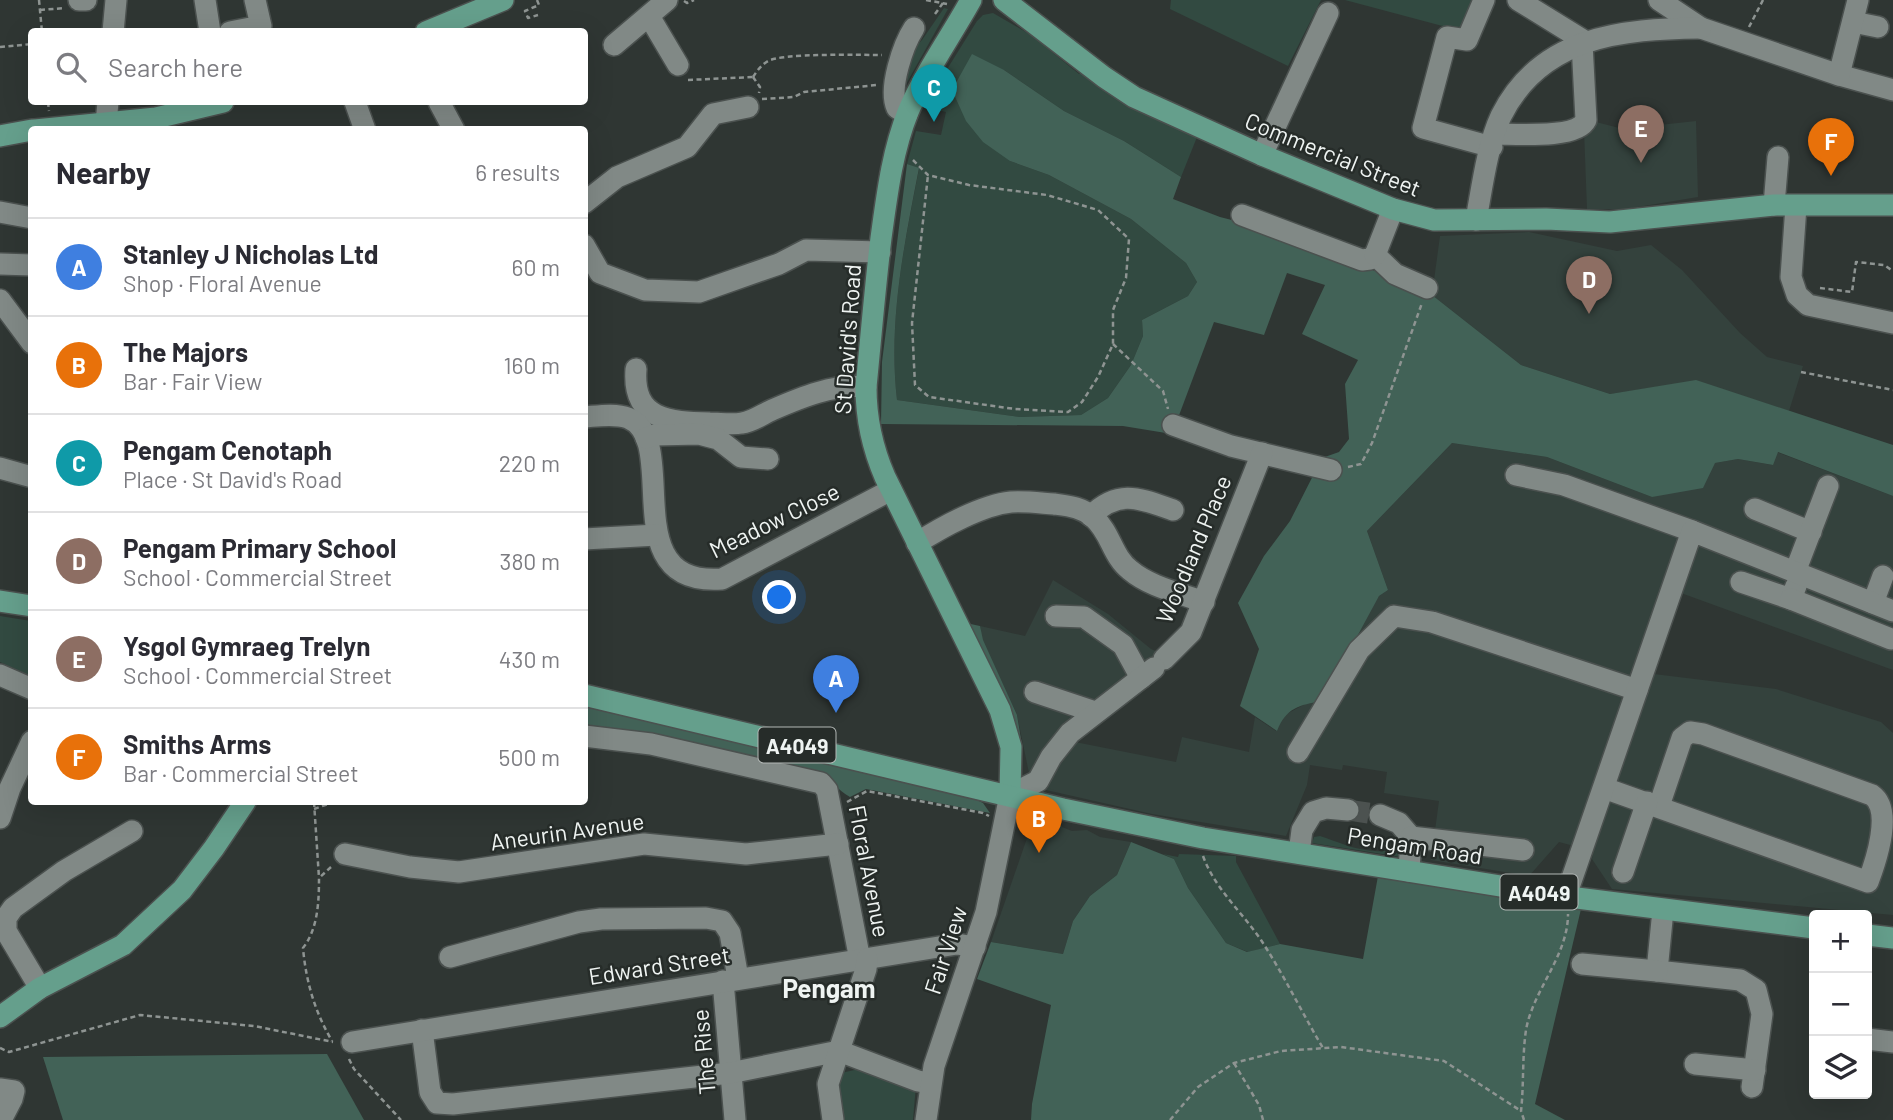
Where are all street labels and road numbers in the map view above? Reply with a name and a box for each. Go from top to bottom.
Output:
street label: Commercial Street [1241,106,1425,202]
street label: St David's Road [828,263,866,415]
street label: Woodland Place [1149,471,1237,627]
street label: Meadow Close [704,476,844,564]
road number: A4049 [758,728,836,762]
street label: Floral Avenue [843,803,897,939]
street label: Aneurin Avenue [488,806,646,856]
street label: Pengam Road [1345,821,1485,869]
road number: A4049 [1500,874,1578,910]
street label: Fair View [918,902,972,998]
street label: Edward Street [586,940,732,990]
street label: The Rise [685,1008,721,1096]

